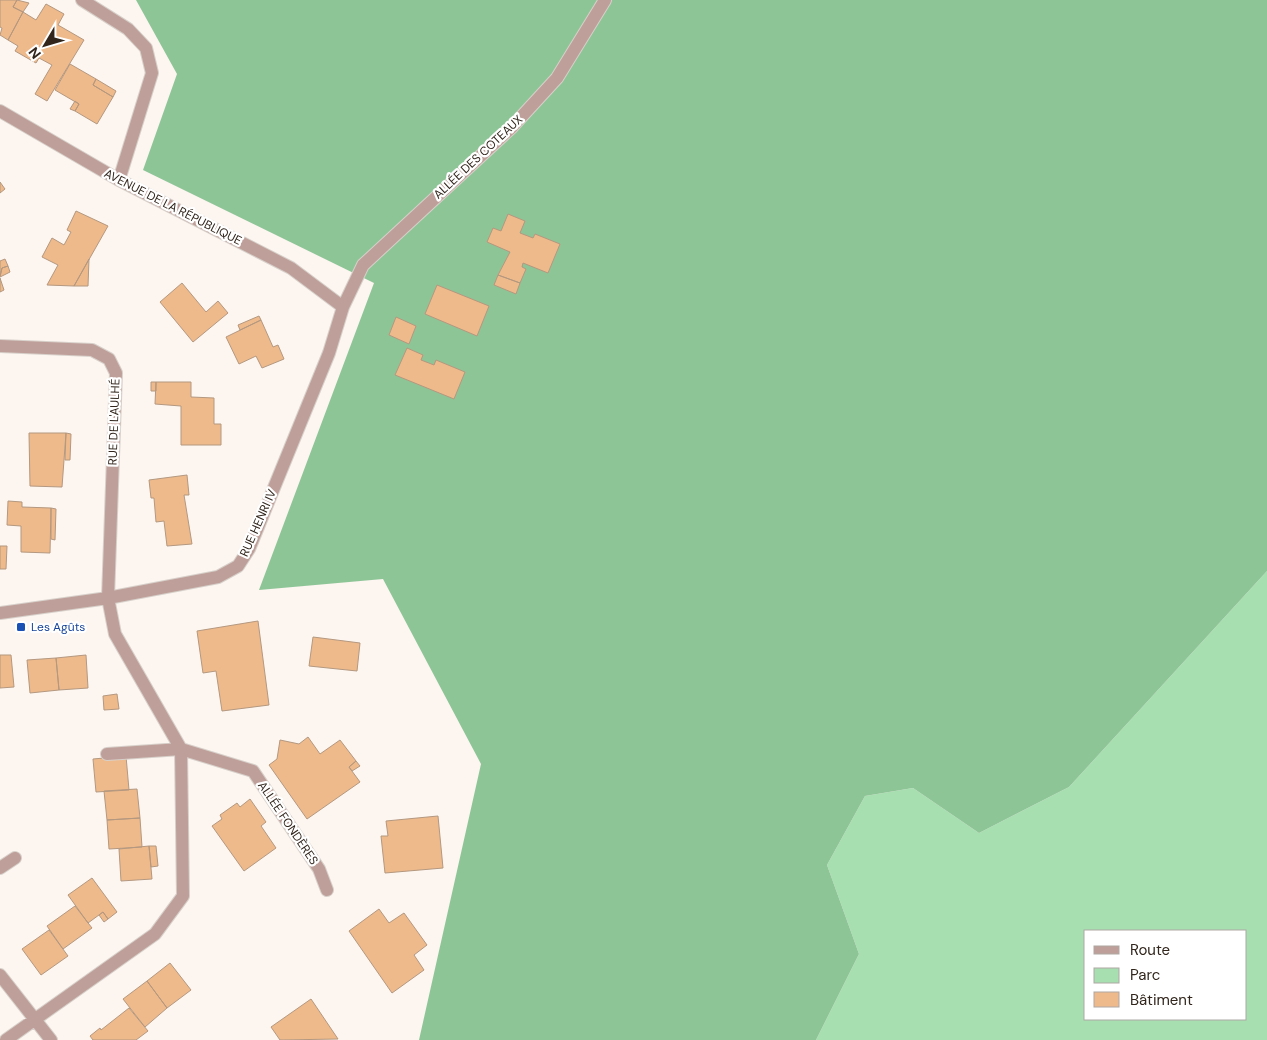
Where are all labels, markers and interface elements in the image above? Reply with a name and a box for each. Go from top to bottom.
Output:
north arrow [20,20,70,70]
text: N [25,43,45,63]
street label: ALLÉE DES COTEAUX [430,112,526,202]
street label: AVENUE DE LA RÉPUBLIQUE [101,165,245,249]
street label: RUE DE L'AULHÉ [104,378,124,466]
street label: RUE HENRI IV [236,487,280,559]
place label: Les Agûts [31,619,85,635]
marker: Les Agûts [15,621,27,633]
street label: ALLÉE FONDÈRES [254,778,322,868]
legend [1084,930,1247,1020]
text: Route [1130,940,1170,960]
text: Parc [1130,965,1160,985]
text: Bâtiment [1130,990,1193,1010]

